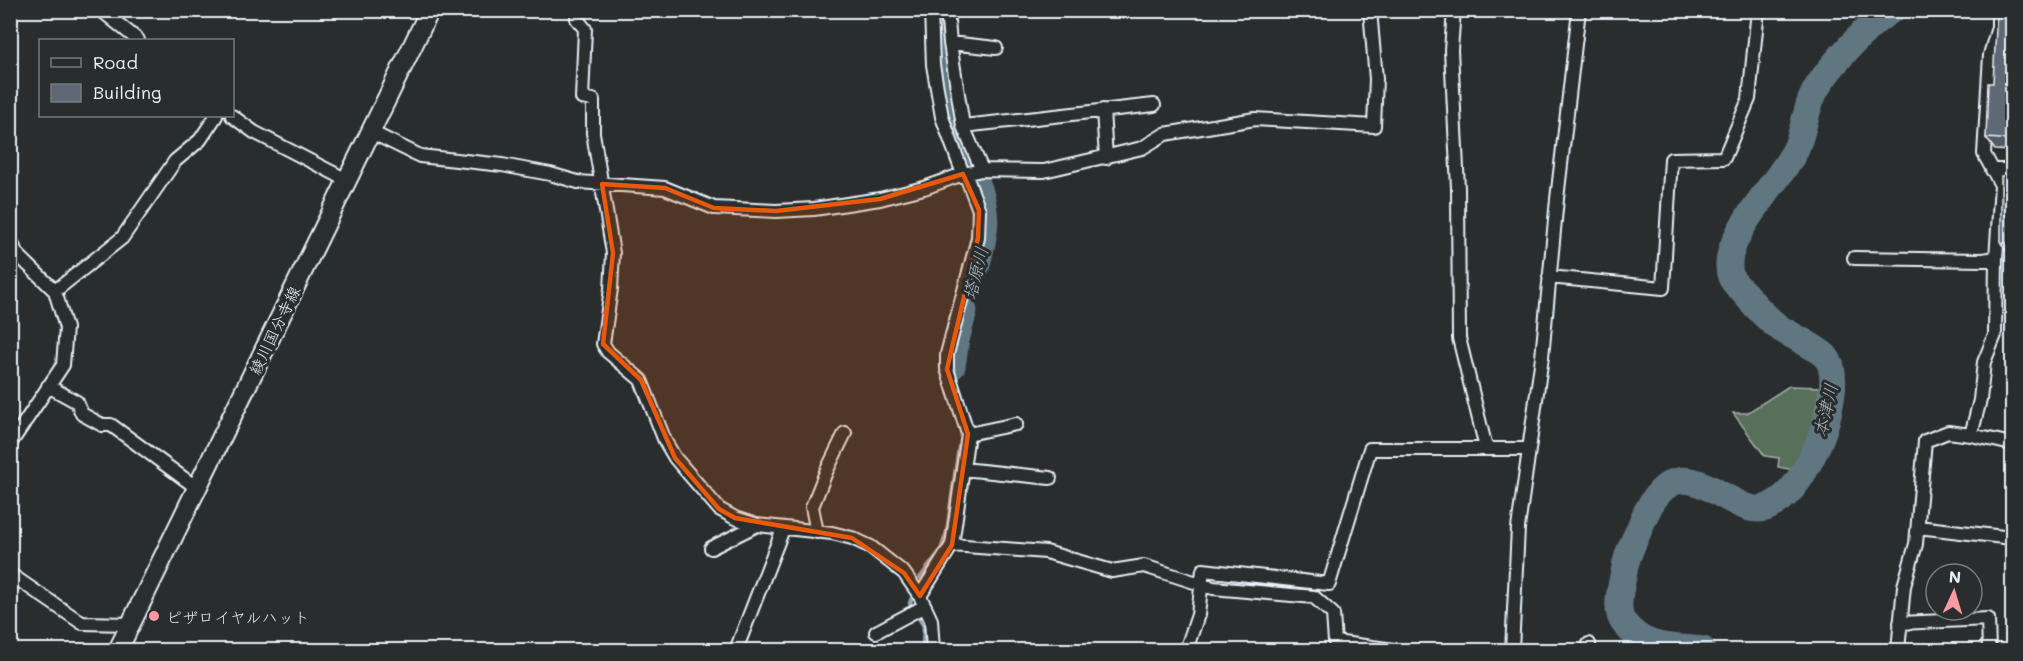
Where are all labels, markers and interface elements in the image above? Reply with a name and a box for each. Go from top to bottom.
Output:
legend [39,39,234,117]
text: Road [93,50,138,74]
text: Building [93,80,161,104]
water label: 塔原川 [957,244,993,302]
street label: 綾川国分寺線 [244,282,304,378]
water label: 本津川 [1807,381,1843,439]
north arrow [1924,562,1984,622]
text: N [1948,566,1962,587]
place label: ピザロイヤルハット [166,606,310,627]
marker: ピザロイヤルハット [147,609,161,623]

